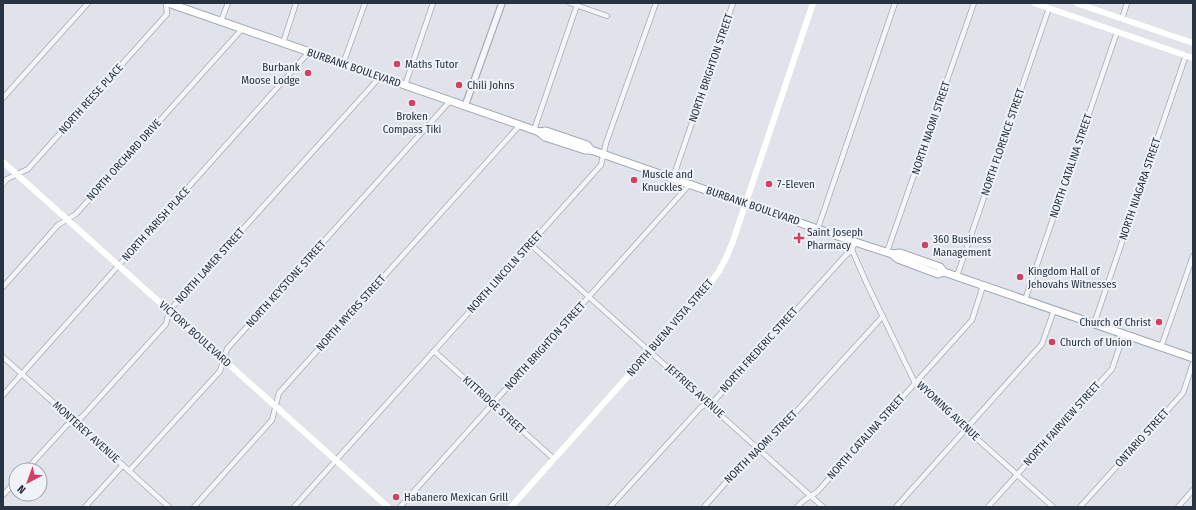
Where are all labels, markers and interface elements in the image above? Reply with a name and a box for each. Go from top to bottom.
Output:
street label: NORTH BRIGHTON STREET [686,11,736,124]
street label: BURBANK BOULEVARD [305,46,403,90]
place label: Maths Tutor [405,58,459,71]
marker: Maths Tutor [392,59,402,69]
street label: NORTH REESE PLACE [56,61,126,137]
place label: Burbank Moose Lodge [241,61,301,87]
marker: Burbank Moose Lodge [303,68,313,78]
place label: Chili Johns [467,79,515,92]
street label: NORTH NAOMI STREET [909,79,953,176]
marker: Chili Johns [454,80,464,90]
street label: NORTH FLORENCE STREET [979,86,1028,197]
marker: Broken Compass Tiki [407,98,417,108]
place label: Broken Compass Tiki [383,110,441,136]
street label: NORTH CATALINA STREET [1047,111,1095,220]
street label: NORTH ORCHARD DRIVE [84,116,164,204]
street label: NORTH NIAGARA STREET [1116,135,1164,242]
place label: Muscle and Knuckles [642,168,693,194]
marker: Muscle and Knuckles [629,175,639,185]
place label: 7-Eleven [777,178,815,191]
marker: 7-Eleven [764,179,774,189]
street label: NORTH PARISH PLACE [119,184,193,264]
street label: BURBANK BOULEVARD [704,184,802,228]
street label: NORTH LAMER STREET [173,225,248,307]
place label: Saint Joseph Pharmacy [807,226,863,252]
street label: NORTH LINCOLN STREET [465,227,546,316]
marker: Saint Joseph Pharmacy [794,233,804,243]
place label: 360 Business Management [933,233,992,259]
street label: NORTH KEYSTONE STREET [243,237,329,330]
marker: 360 Business Management [920,240,930,250]
place label: Kingdom Hall of Jehovahs Witnesses [1028,265,1117,291]
street label: NORTH MYERS STREET [313,272,389,354]
marker: Kingdom Hall of Jehovahs Witnesses [1015,272,1025,282]
street label: NORTH BUENA VISTA STREET [624,276,716,379]
street label: VICTORY BOULEVARD [156,298,234,370]
street label: NORTH BRIGHTON STREET [502,299,589,393]
street label: NORTH FREDERIC STREET [717,304,801,395]
place label: Church of Christ [1079,316,1151,329]
marker: Church of Christ [1154,317,1164,327]
place label: Church of Union [1060,336,1132,349]
marker: Church of Union [1047,337,1057,347]
street label: JEFFRIES AVENUE [663,361,727,421]
street label: KITTRIDGE STREET [460,373,529,437]
street label: WYOMING AVENUE [914,379,982,443]
street label: NORTH FAIRVIEW STREET [1021,379,1104,469]
street label: NORTH CATALINA STREET [825,391,908,482]
street label: MONTEREY AVENUE [50,399,122,465]
street label: ONTARIO STREET [1112,405,1172,470]
street label: NORTH NAOMI STREET [722,407,801,486]
north arrow [8,462,48,502]
text: N [15,482,29,496]
place label: Habanero Mexican Grill [404,491,508,504]
marker: Habanero Mexican Grill [391,492,401,502]

